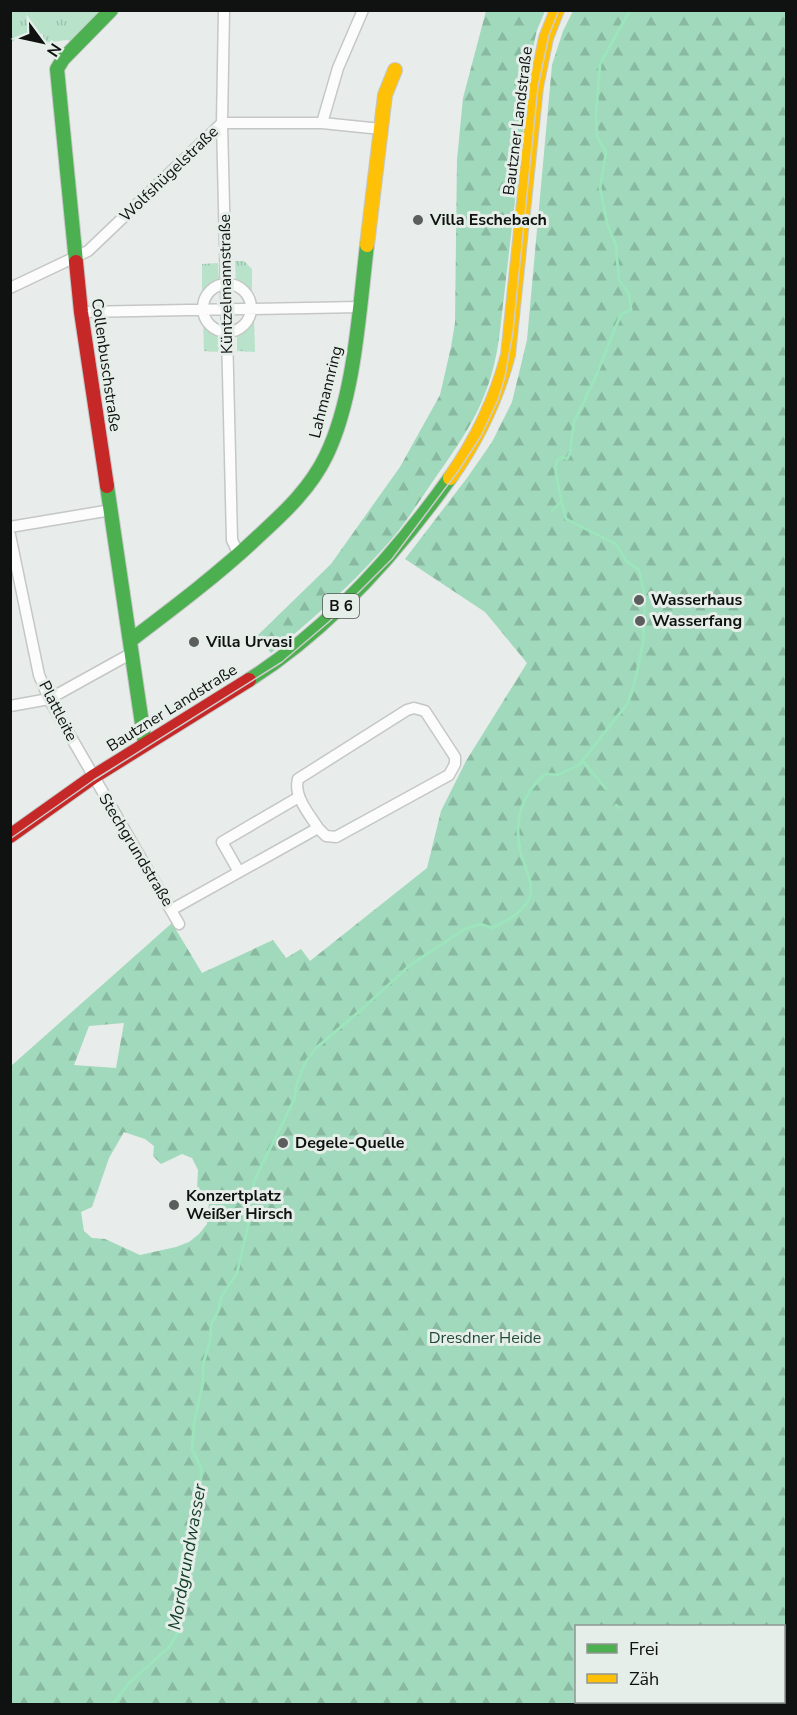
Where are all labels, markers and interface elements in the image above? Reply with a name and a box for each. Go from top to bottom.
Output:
north arrow [12,12,72,72]
text: N [41,39,66,61]
street label: Bautzner Landstraße [498,45,538,197]
street label: Wolfshügelstraße [115,121,223,227]
place label: Villa Eschebach [429,209,547,231]
marker: Villa Eschebach [411,213,425,227]
street label: Küntzelmannstraße [214,214,238,354]
street label: Collenbuschstraße [86,297,126,433]
street label: Lahmannring [304,343,348,441]
place label: Wasserhaus [651,589,743,611]
marker: Wasserhaus [632,593,646,607]
road number: B 6 [323,594,359,618]
place label: Wasserfang [652,610,742,632]
marker: Wasserfang [633,614,647,628]
place label: Villa Urvasi [205,631,292,653]
marker: Villa Urvasi [187,635,201,649]
street label: Bautzner Landstraße [103,659,241,757]
street label: Plattleite [33,677,83,745]
street label: Stechgrundstraße [93,789,179,911]
place label: Degele-Quelle [295,1132,405,1154]
marker: Degele-Quelle [276,1136,290,1150]
place label: Konzertplatz Weißer Hirsch [186,1185,293,1225]
marker: Konzertplatz Weißer Hirsch [167,1198,181,1212]
park label: Dresdner Heide [429,1327,541,1349]
water label: Mordgrundwasser [162,1482,212,1632]
legend [575,1625,785,1703]
text: Frei [629,1637,659,1661]
text: Zäh [629,1667,659,1691]

